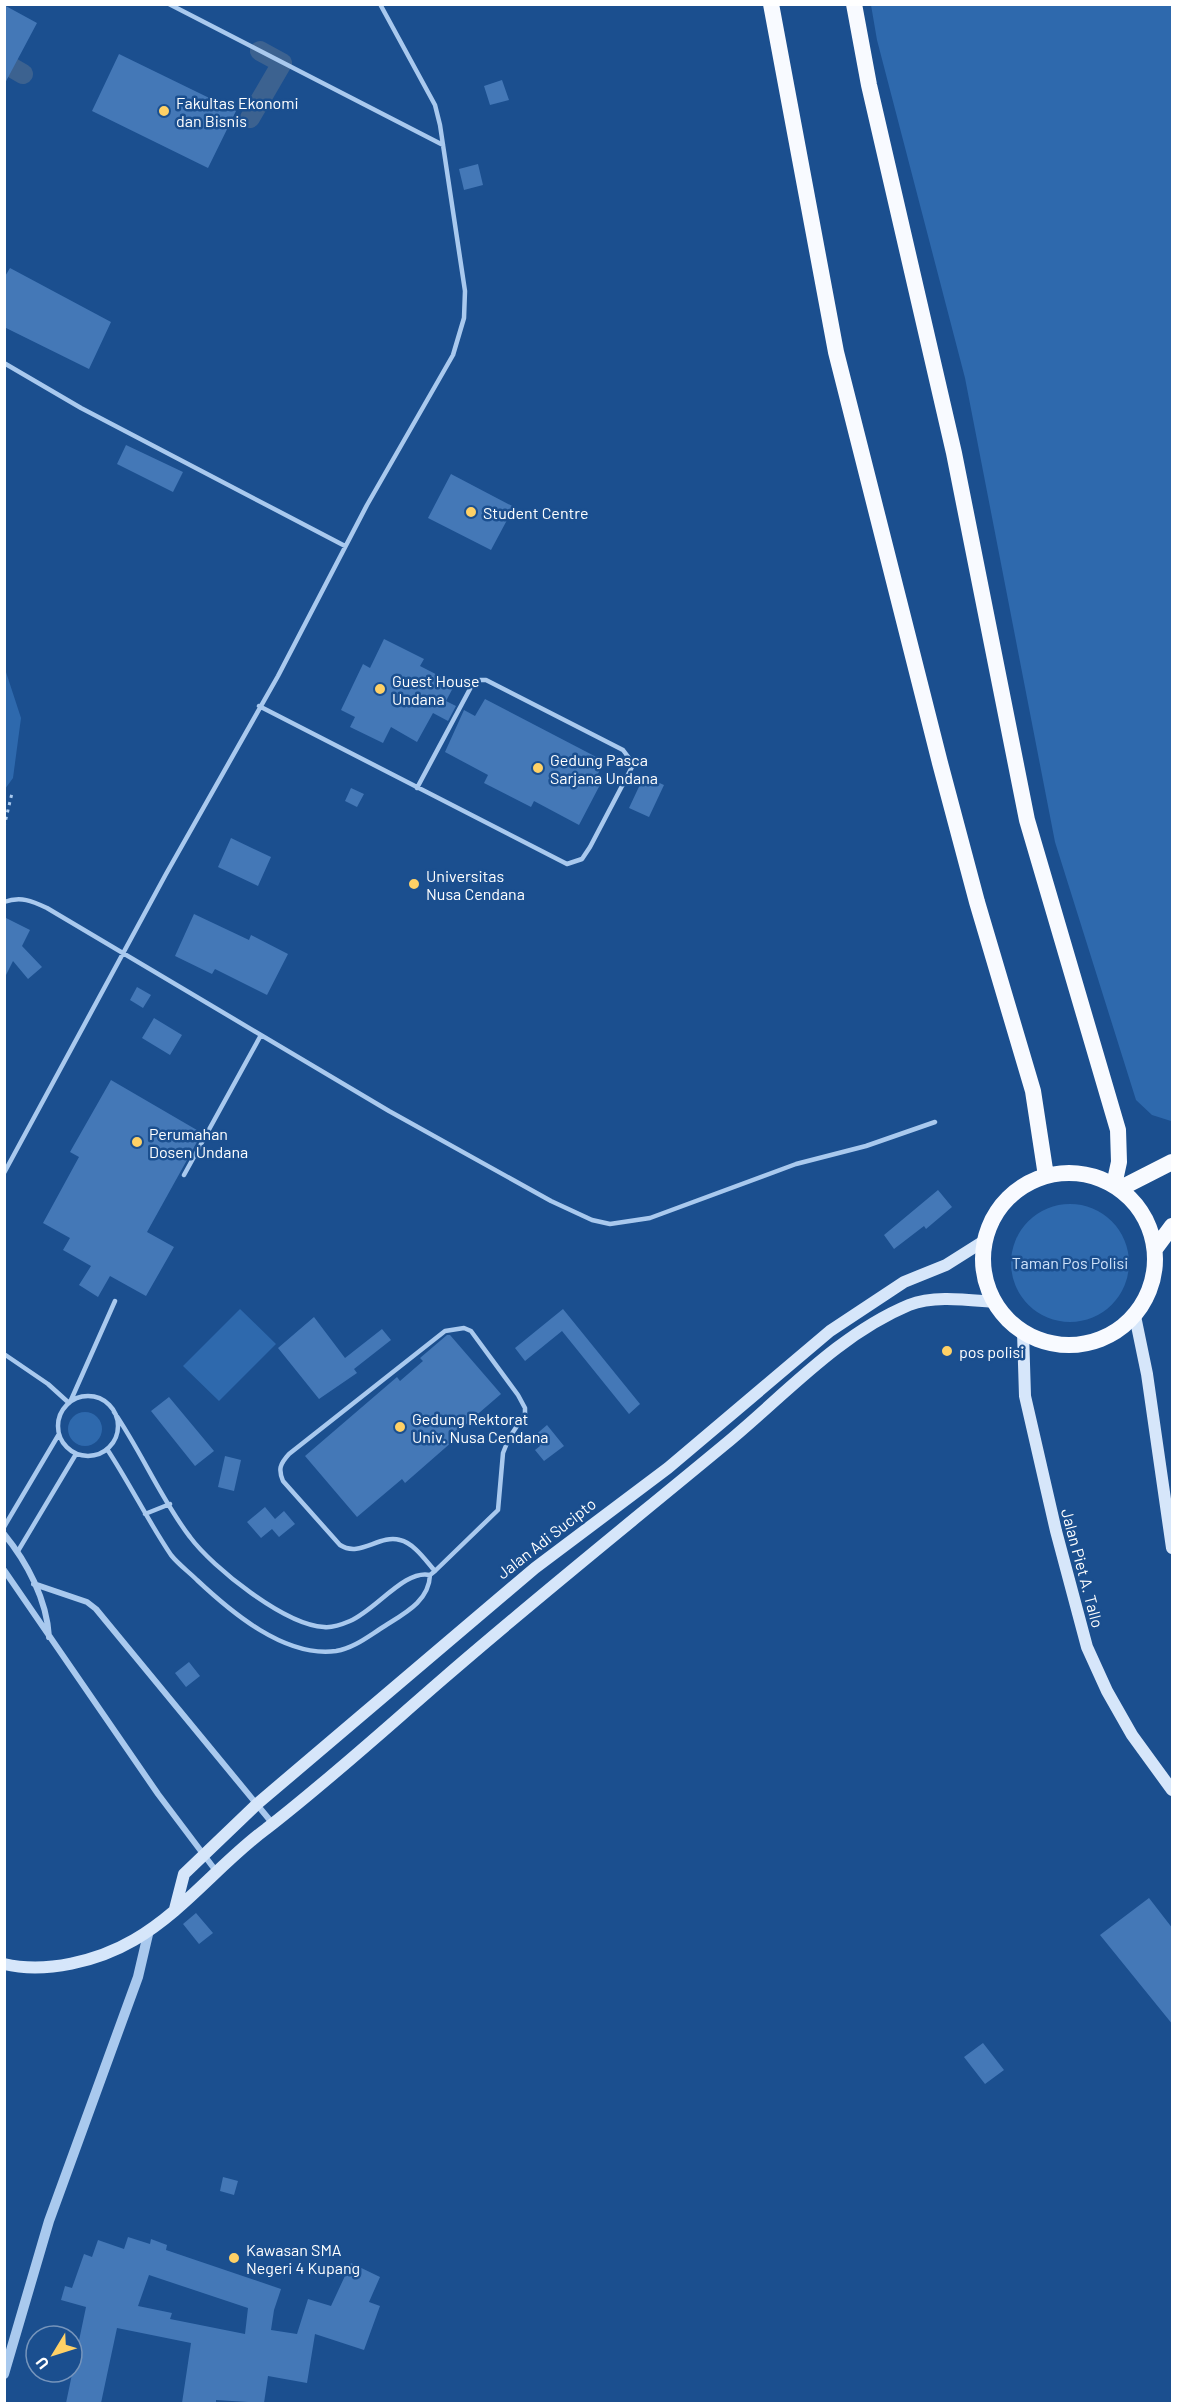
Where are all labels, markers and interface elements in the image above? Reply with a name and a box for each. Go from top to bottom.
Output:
place label: Fakultas Ekonomi dan Bisnis [176,93,299,130]
marker: Fakultas Ekonomi dan Bisnis [157,104,171,118]
place label: Student Centre [483,503,589,522]
marker: Student Centre [464,505,478,519]
place label: Guest House Undana [392,671,479,708]
marker: Guest House Undana [373,682,387,696]
place label: Gedung Pasca Sarjana Undana [550,750,658,787]
marker: Gedung Pasca Sarjana Undana [531,761,545,775]
place label: Universitas Nusa Cendana [426,866,525,903]
marker: Universitas Nusa Cendana [407,877,421,891]
place label: Perumahan Dosen Undana [149,1124,248,1161]
marker: Perumahan Dosen Undana [130,1135,144,1149]
park label: Taman Pos Polisi [1012,1253,1128,1272]
place label: pos polisi [959,1342,1024,1361]
marker: pos polisi [940,1344,954,1358]
place label: Gedung Rektorat Univ. Nusa Cendana [412,1409,549,1446]
marker: Gedung Rektorat Univ. Nusa Cendana [393,1420,407,1434]
street label: Jalan Adi Sucipto [493,1494,599,1582]
street label: Jalan Piet A. Tallo [1058,1506,1108,1630]
place label: Kawasan SMA Negeri 4 Kupang [246,2240,360,2277]
marker: Kawasan SMA Negeri 4 Kupang [227,2251,241,2265]
north arrow [24,2324,84,2384]
text: U [31,2354,52,2373]

